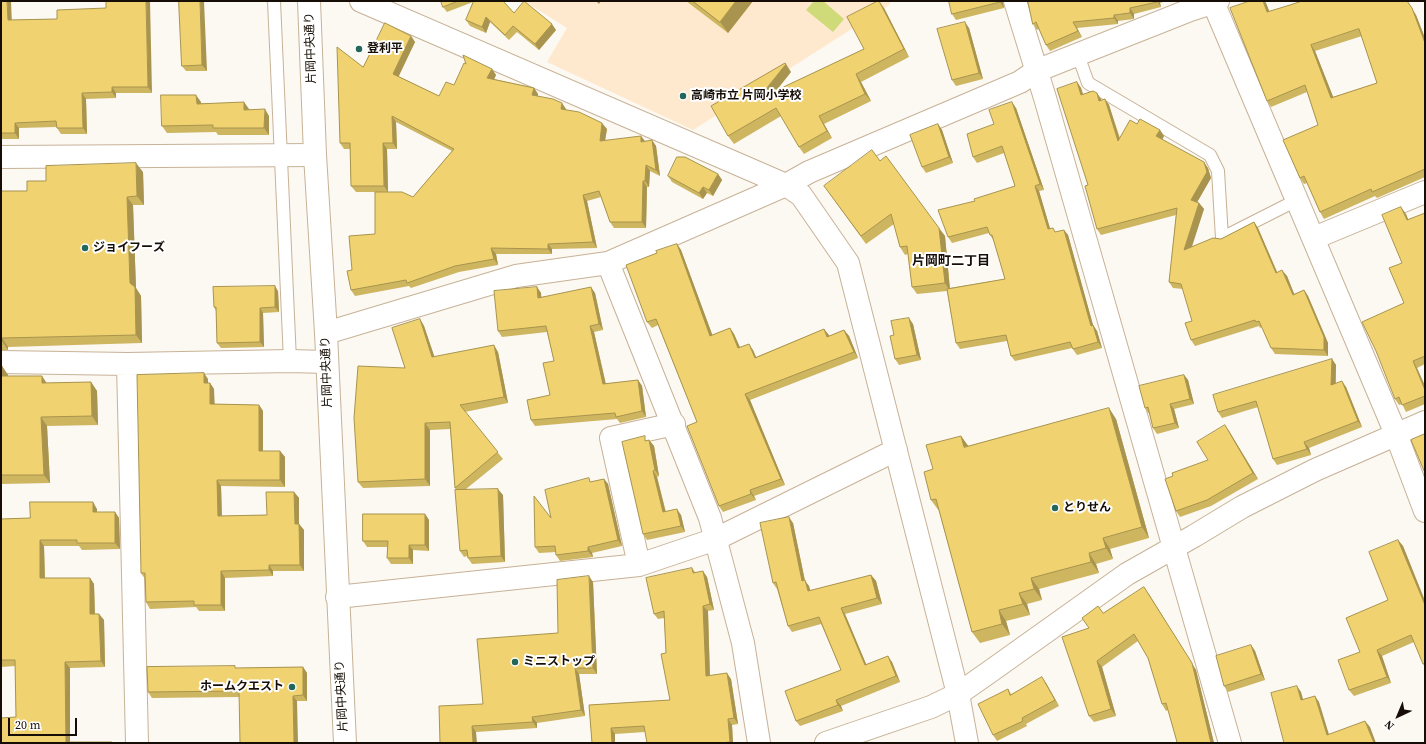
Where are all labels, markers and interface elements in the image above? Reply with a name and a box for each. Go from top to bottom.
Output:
street label: 片岡中央通り [303,12,319,84]
place label: 登利平 [367,42,403,56]
marker: 登利平 [354,44,364,54]
place label: 高崎市立 片岡小学校 [691,89,802,103]
marker: 高崎市立 片岡小学校 [678,91,688,101]
place label: ジョイフーズ [93,241,165,255]
marker: ジョイフーズ [80,243,90,253]
district label: 片岡町二丁目 [912,254,990,270]
street label: 片岡中央通り [319,336,335,408]
place label: とりせん [1063,501,1111,515]
marker: とりせん [1050,503,1060,513]
place label: ミニストップ [523,655,595,669]
marker: ミニストップ [510,657,520,667]
street label: 片岡中央通り [333,660,351,732]
place label: ホームクエスト [200,680,284,694]
marker: ホームクエスト [287,682,297,692]
north arrow [1378,696,1418,736]
scale bar [10,710,79,736]
text: 20 m [15,717,41,733]
text: N [1381,717,1397,733]

